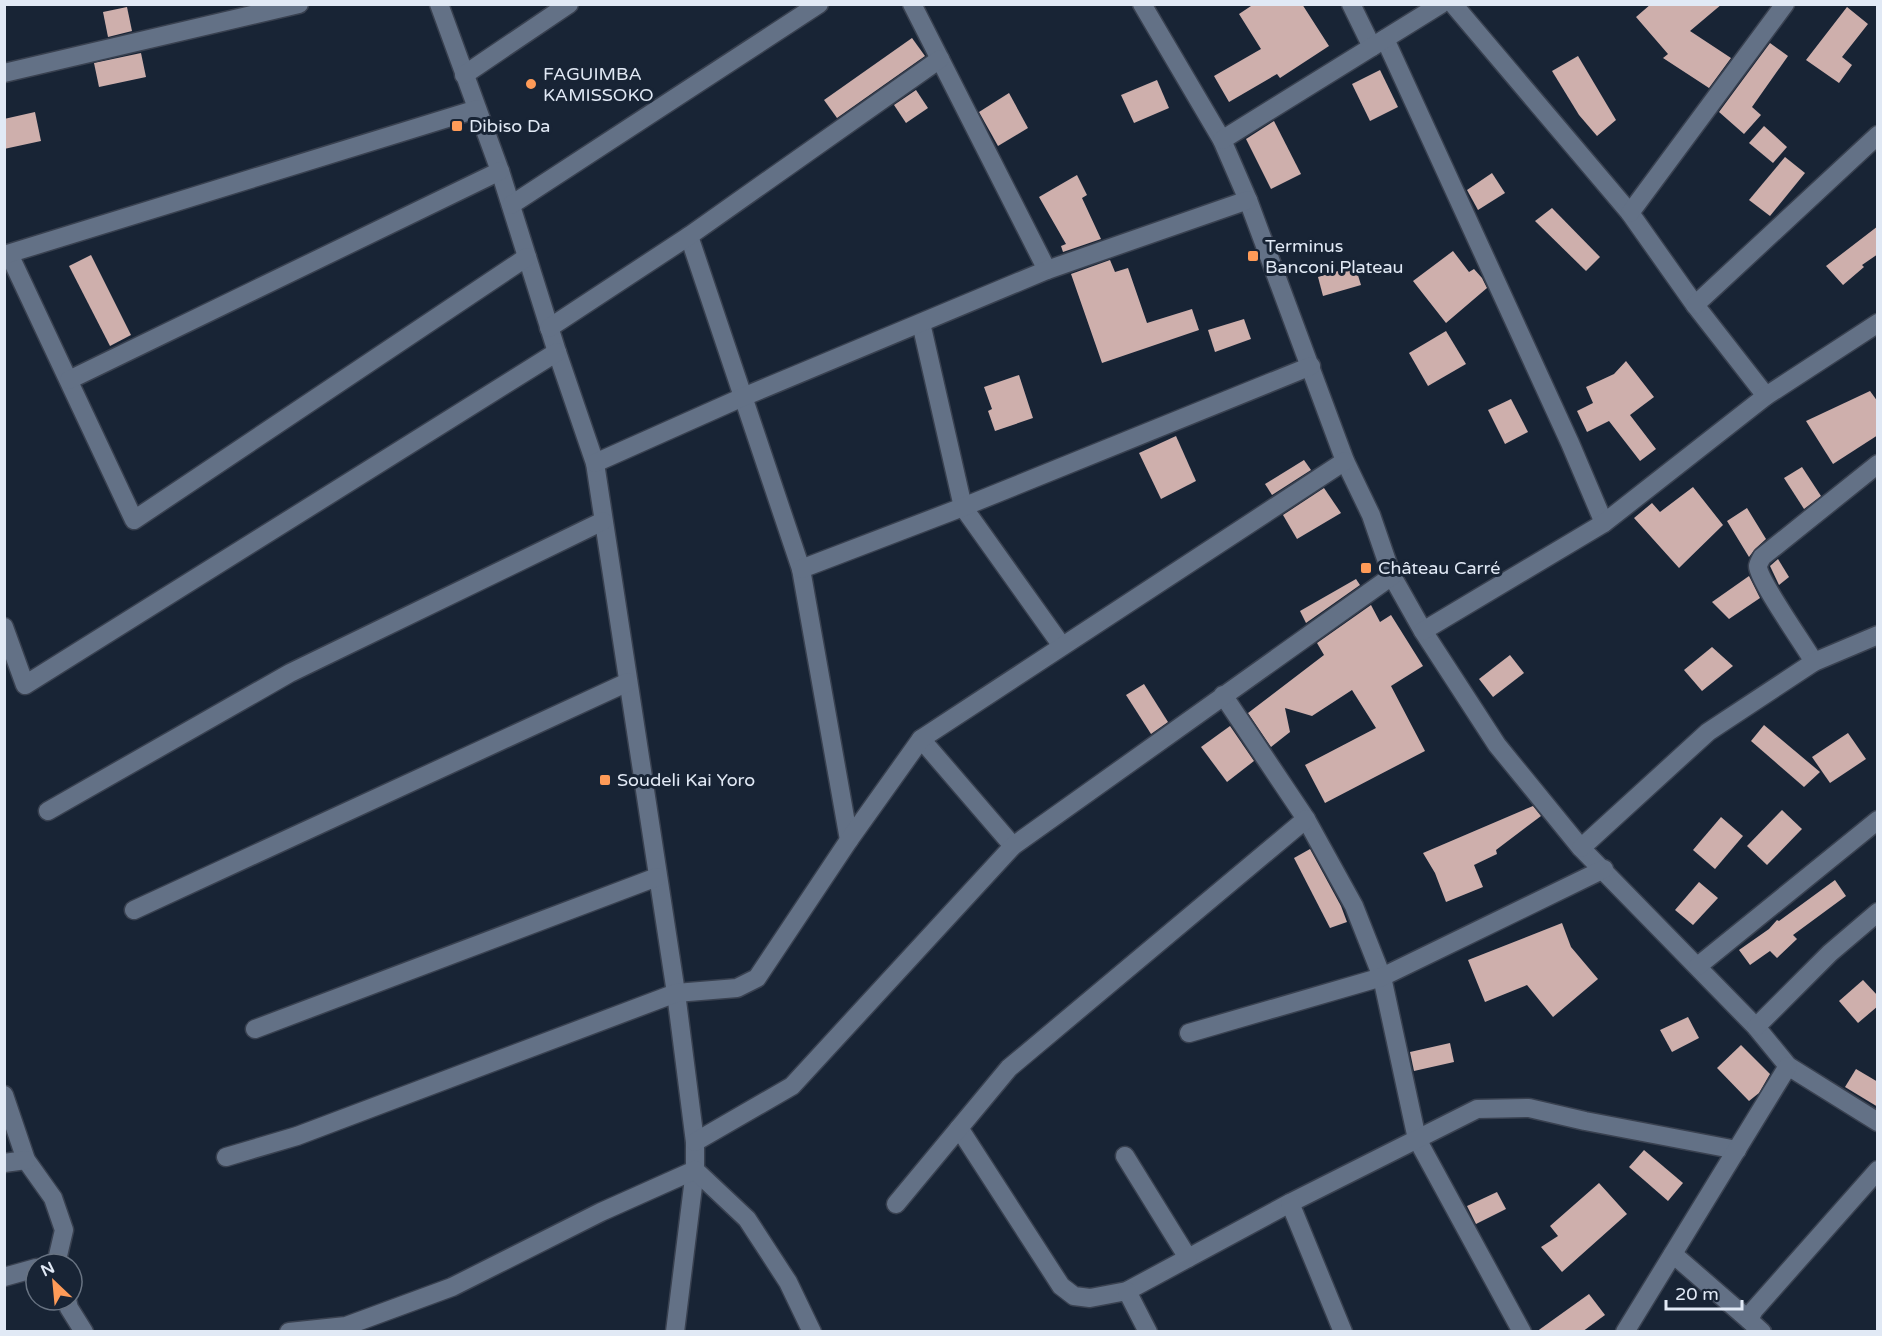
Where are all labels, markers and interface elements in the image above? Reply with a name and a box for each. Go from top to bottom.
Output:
place label: FAGUIMBA KAMISSOKO [543,63,654,106]
marker: FAGUIMBA KAMISSOKO [524,77,538,91]
place label: Dibiso Da [469,115,550,137]
marker: Dibiso Da [450,119,464,133]
place label: Terminus Banconi Plateau [1265,235,1403,278]
marker: Terminus Banconi Plateau [1246,249,1260,263]
place label: Château Carré [1378,557,1500,579]
marker: Château Carré [1359,561,1373,575]
place label: Soudeli Kai Yoro [617,769,755,791]
marker: Soudeli Kai Yoro [598,773,612,787]
north arrow [24,1252,84,1312]
text: N [38,1258,58,1281]
scale bar [1666,1273,1742,1311]
text: 20 m [1675,1283,1719,1305]

